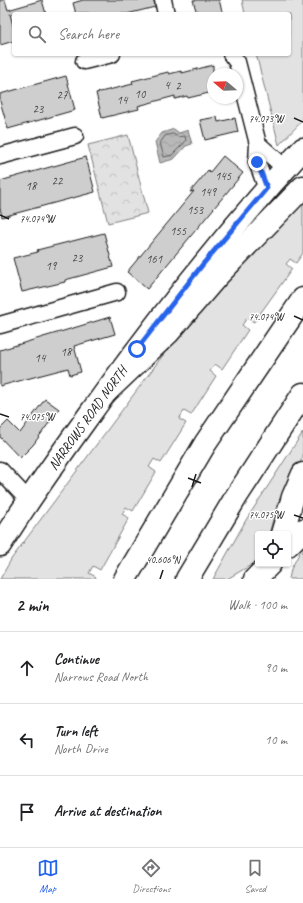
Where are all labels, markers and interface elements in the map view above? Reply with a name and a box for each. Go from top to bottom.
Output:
search box [12,12,291,56]
icon: search [26,23,48,45]
text: Search here [58,25,119,44]
north arrow [207,68,243,104]
house number: 4 [164,77,171,93]
house number: 2 [175,78,182,94]
house number: 10 [135,86,147,102]
house number: 27 [57,87,68,103]
house number: 14 [117,92,129,108]
house number: 23 [33,101,45,117]
text: 74.073°W [249,112,285,125]
route end [248,153,266,171]
house number: 145 [215,168,232,184]
house number: 22 [52,173,64,189]
house number: 18 [26,178,38,194]
house number: 149 [200,184,218,200]
house number: 153 [187,202,205,218]
text: 74.074°W [20,212,56,225]
house number: 155 [170,223,187,239]
house number: 23 [72,250,84,266]
house number: 161 [146,251,163,267]
house number: 19 [46,258,58,274]
text: 74.074°W [249,310,285,323]
route start [128,340,146,358]
house number: 18 [61,344,73,360]
house number: 14 [35,350,47,366]
street label: NARROWS ROAD NORTH [44,361,131,473]
text: 74.075°W [20,410,56,423]
text: 74.075°W [249,508,285,521]
map controls [255,531,291,567]
button: locate [255,531,291,567]
text: 40.606°N [146,553,182,566]
text: 2 min [16,595,49,616]
text: Walk · 100 m [228,597,287,613]
text: Continue [54,650,99,669]
icon: ahead [16,657,38,679]
text: 90 m [265,660,287,676]
text: Narrows Road North [54,669,148,685]
text: Turn left [54,722,97,741]
icon: left [16,729,38,751]
text: 10 m [265,732,287,748]
text: North Drive [54,741,108,757]
icon: arrive [16,801,38,823]
text: Arrive at destination [54,802,161,821]
tab: Map [37,857,59,895]
tab: Directions [132,857,171,895]
tab: Saved [244,857,266,895]

